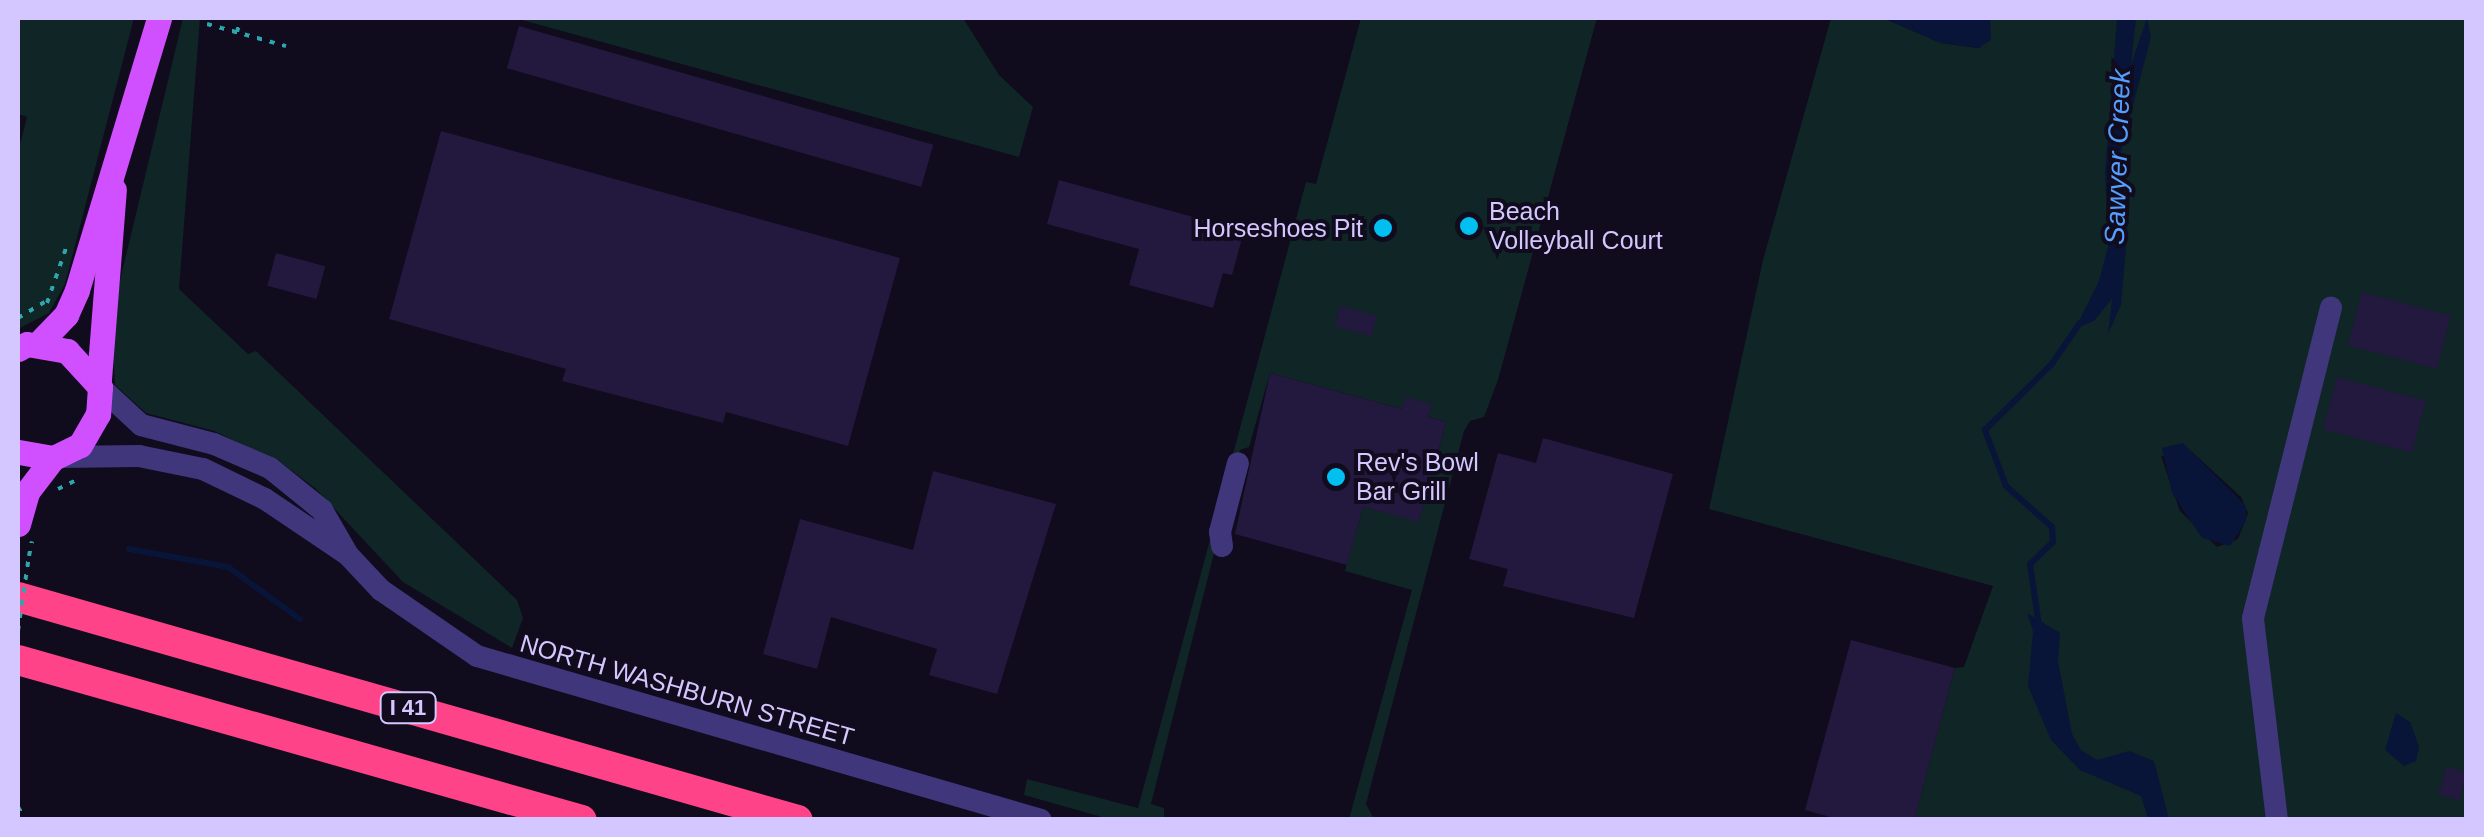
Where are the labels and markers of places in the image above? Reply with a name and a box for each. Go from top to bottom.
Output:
place label: Beach Volleyball Court [1489,197,1663,256]
place label: Horseshoes Pit [1193,213,1363,243]
marker: Beach Volleyball Court [1458,215,1480,237]
marker: Horseshoes Pit [1372,217,1394,239]
place label: Rev's Bowl Bar Grill [1356,448,1479,507]
marker: Rev's Bowl Bar Grill [1325,466,1347,488]

